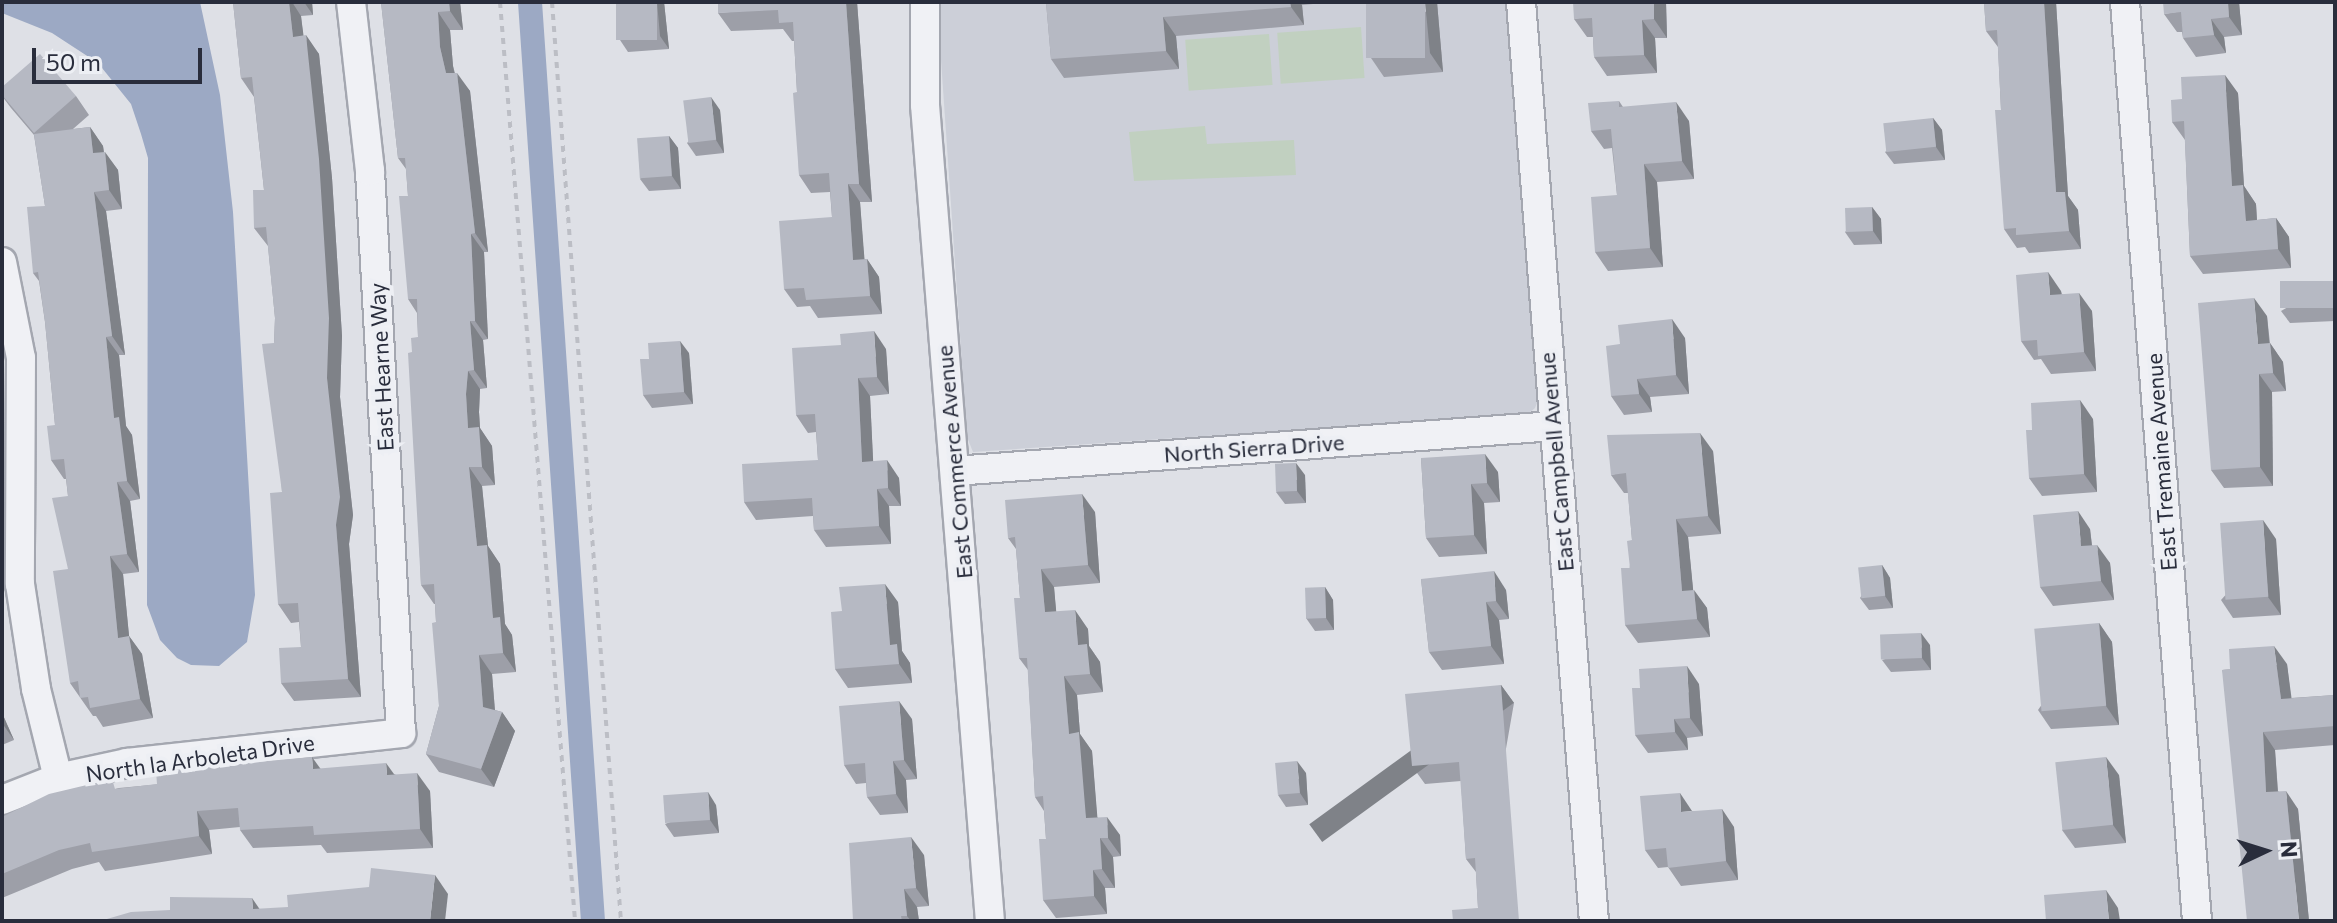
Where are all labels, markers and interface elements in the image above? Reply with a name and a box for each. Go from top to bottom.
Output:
scale bar [36,32,206,82]
text: 50 m [46,47,101,76]
street label: East Hearne Way [363,282,399,452]
street label: East Commerce Avenue [931,344,977,580]
street label: East Campbell Avenue [1533,351,1579,573]
street label: East Tremaine Avenue [2140,352,2182,572]
street label: North Sierra Drive [1163,429,1345,467]
street label: North la Arboleta Drive [84,729,316,787]
north arrow [2225,811,2305,891]
text: N [2275,840,2303,858]

